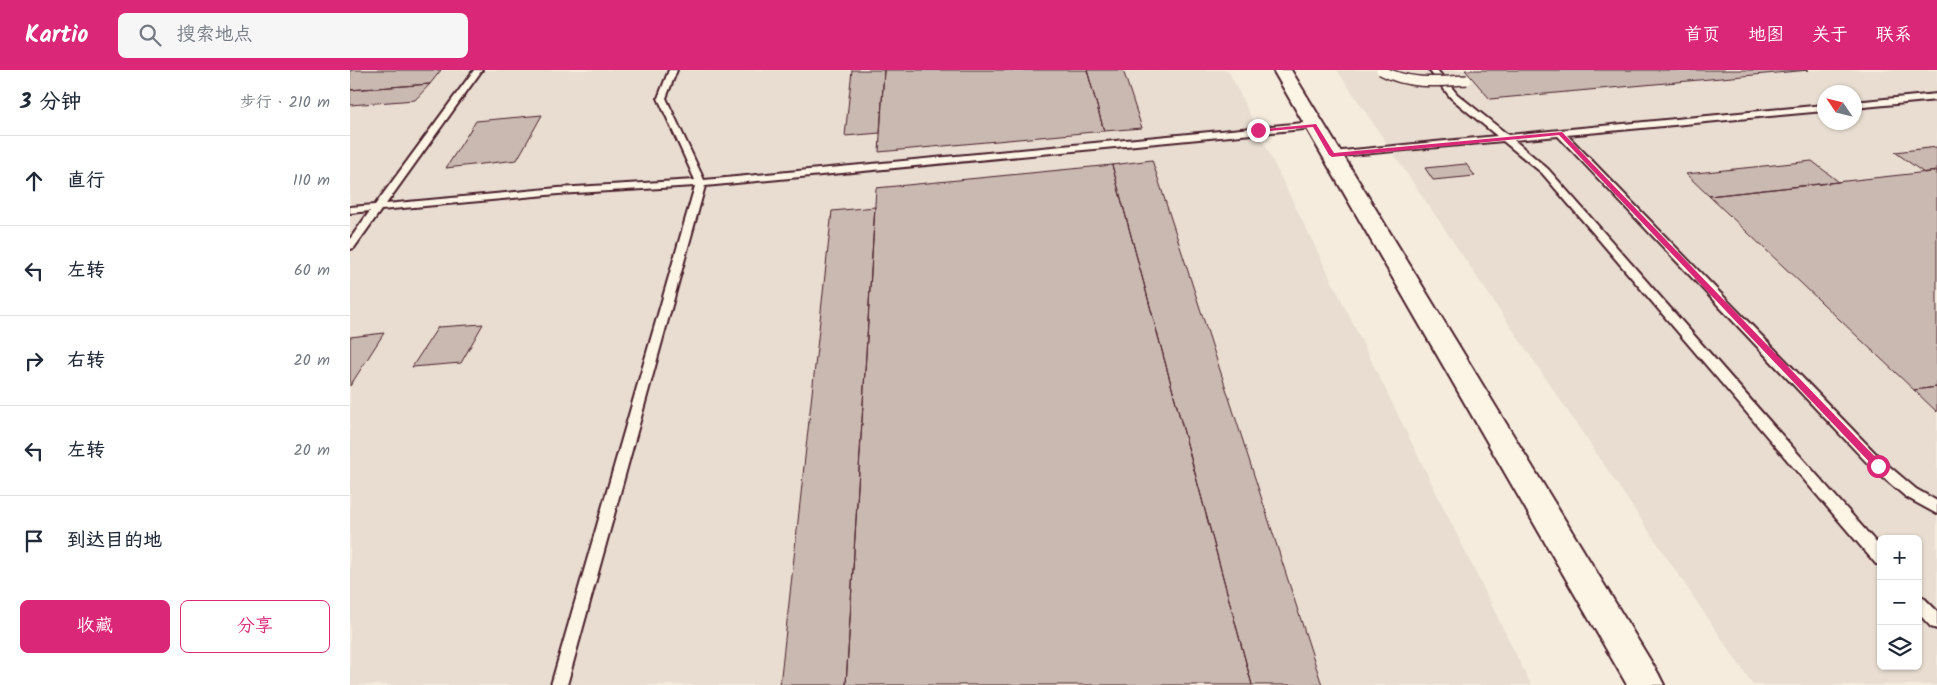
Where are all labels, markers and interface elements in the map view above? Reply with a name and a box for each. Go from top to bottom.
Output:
search box [118,13,468,58]
text: Kartio [25,16,88,55]
text: 搜索地点 [176,20,252,50]
icon: search [136,21,164,49]
text: 首页 [1684,21,1720,50]
text: 地图 [1748,21,1784,50]
text: 关于 [1812,21,1848,50]
text: 联系 [1876,21,1912,50]
north arrow [1817,85,1862,130]
text: 3 分钟 [20,86,82,119]
text: 步行 · 210 m [240,90,330,115]
route end [1247,119,1270,142]
text: 直行 [67,166,105,196]
icon: ahead [20,167,48,195]
text: 110 m [293,168,330,193]
text: 左转 [67,256,105,286]
icon: left [20,257,48,285]
text: 60 m [294,258,330,283]
text: 右转 [67,346,105,376]
icon: right [20,347,48,375]
text: 20 m [294,348,330,373]
text: 左转 [67,436,105,466]
icon: left [20,437,48,465]
text: 20 m [294,438,330,463]
route start [1867,455,1890,478]
text: 到达目的地 [67,526,162,556]
icon: arrive [20,527,48,555]
map controls [1877,535,1922,670]
button: + [1877,535,1922,580]
button: − [1877,580,1922,625]
button: 收藏 [20,600,170,653]
button: 分享 [180,600,330,653]
button: layers [1877,625,1922,670]

